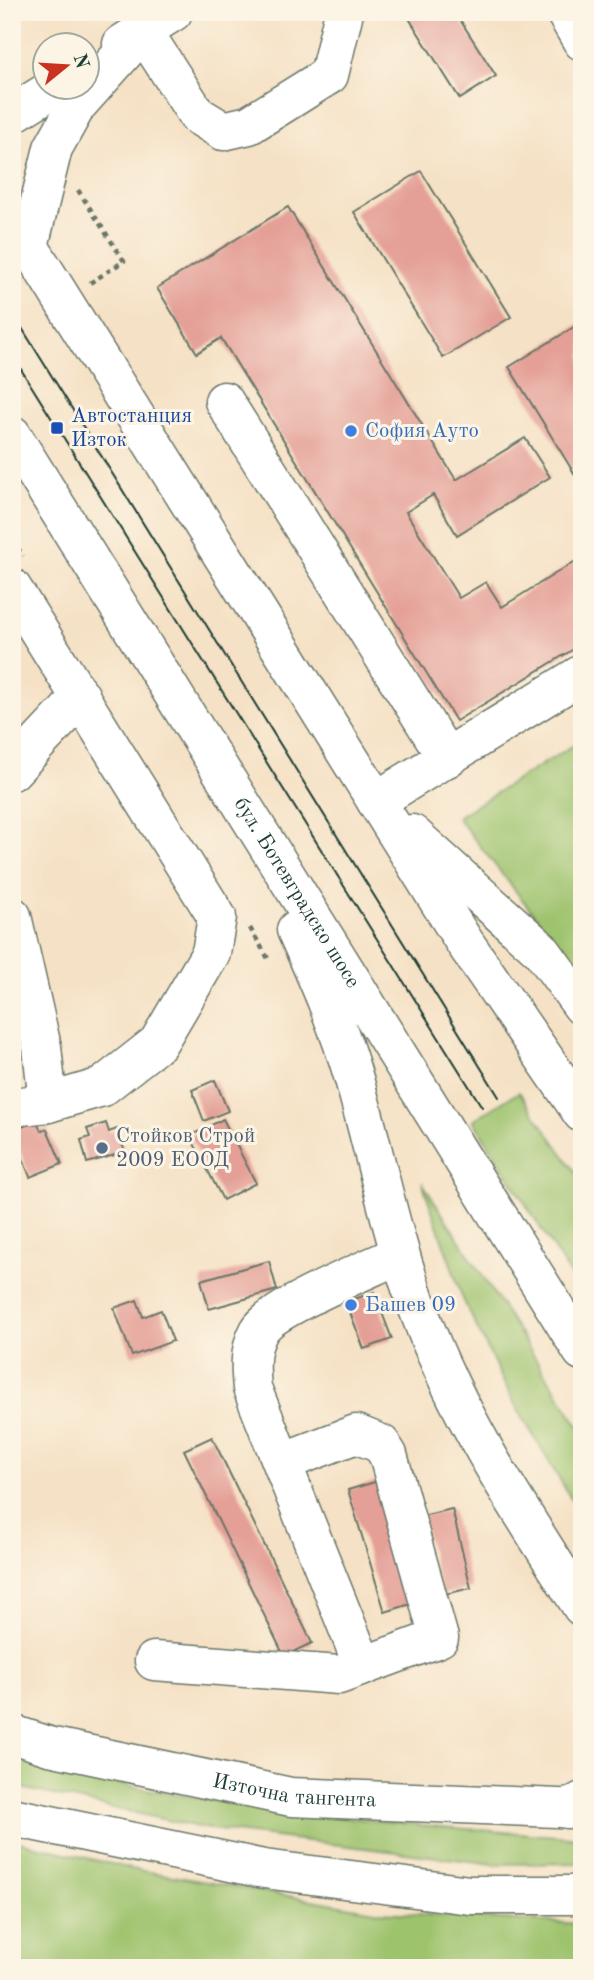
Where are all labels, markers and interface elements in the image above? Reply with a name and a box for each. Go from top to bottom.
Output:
north arrow [32,32,102,102]
text: N [69,52,91,72]
place label: Автостанция Изток [71,406,192,451]
marker: Автостанция Изток [49,420,65,436]
place label: София Ауто [365,421,479,442]
marker: София Ауто [343,423,359,439]
street label: бул. Ботевградско шосе [230,794,364,991]
place label: Стойков Строй 2009 ЕООД [116,1126,255,1171]
marker: Стойков Строй 2009 ЕООД [94,1140,110,1156]
place label: Башев 09 [365,1295,456,1316]
marker: Башев 09 [343,1297,359,1313]
street label: Източна тангента [211,1770,377,1811]

